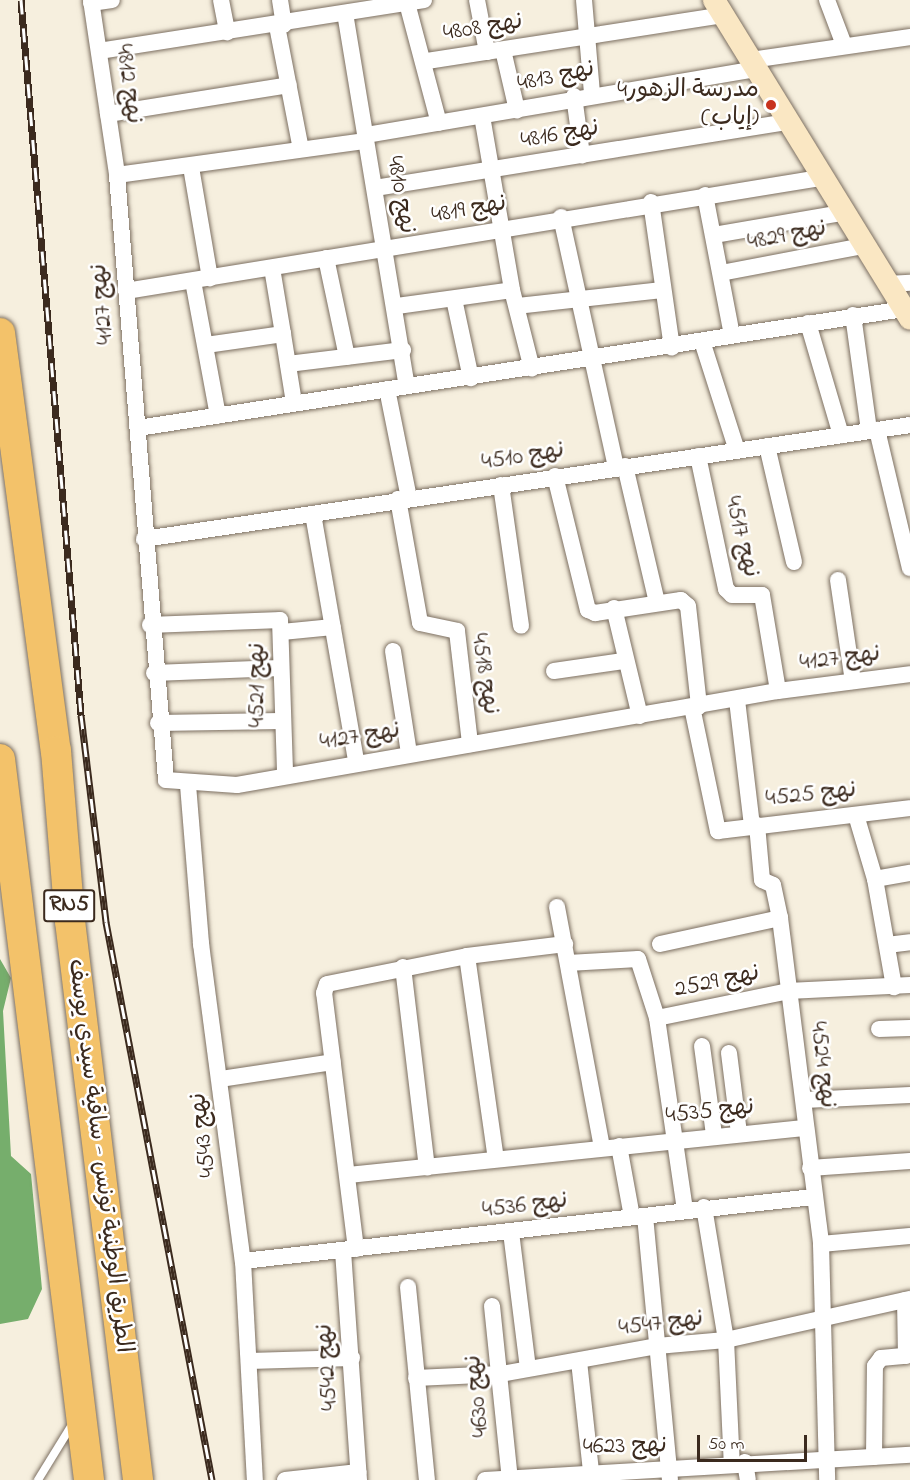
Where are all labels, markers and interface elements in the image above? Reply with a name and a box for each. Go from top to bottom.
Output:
street label: نهج 4808 [441,8,525,48]
street label: نهج 4812 [108,42,148,126]
street label: نهج 4813 [515,55,597,99]
place label: مدرسة الزهور4 (إياب) [617,77,759,133]
marker: مدرسة الزهور4 (إياب) [764,98,778,112]
street label: نهج 4816 [519,114,601,156]
street label: نهج 4810 [379,154,421,236]
street label: نهج 4819 [429,189,509,231]
street label: نهج 4829 [745,214,829,258]
street label: نهج 4127 [85,262,121,346]
street label: نهج 4510 [480,436,566,478]
street label: نهج 4517 [717,493,765,581]
street label: نهج 4518 [463,631,505,717]
street label: نهج 4127 [798,640,882,678]
street label: نهج 4521 [244,643,272,727]
street label: نهج 4127 [318,716,402,758]
street label: نهج 4525 [764,776,858,814]
road number: RN5 [42,887,96,925]
street label: الطريق الوطنية تونس - ساقية سيدي يوسف [61,957,137,1355]
street label: نهج 2529 [672,959,762,1005]
street label: نهج 4524 [802,1020,842,1110]
street label: نهج 4543 [185,1091,223,1179]
street label: نهج 4535 [664,1093,756,1131]
street label: نهج 4536 [481,1186,569,1226]
street label: نهج 4547 [617,1305,705,1343]
street label: نهج 4542 [311,1323,345,1411]
street label: نهج 4630 [459,1354,497,1438]
scale bar [700,1423,810,1461]
street label: نهج 4623 [583,1432,667,1462]
text: 50 m [708,1432,745,1458]

